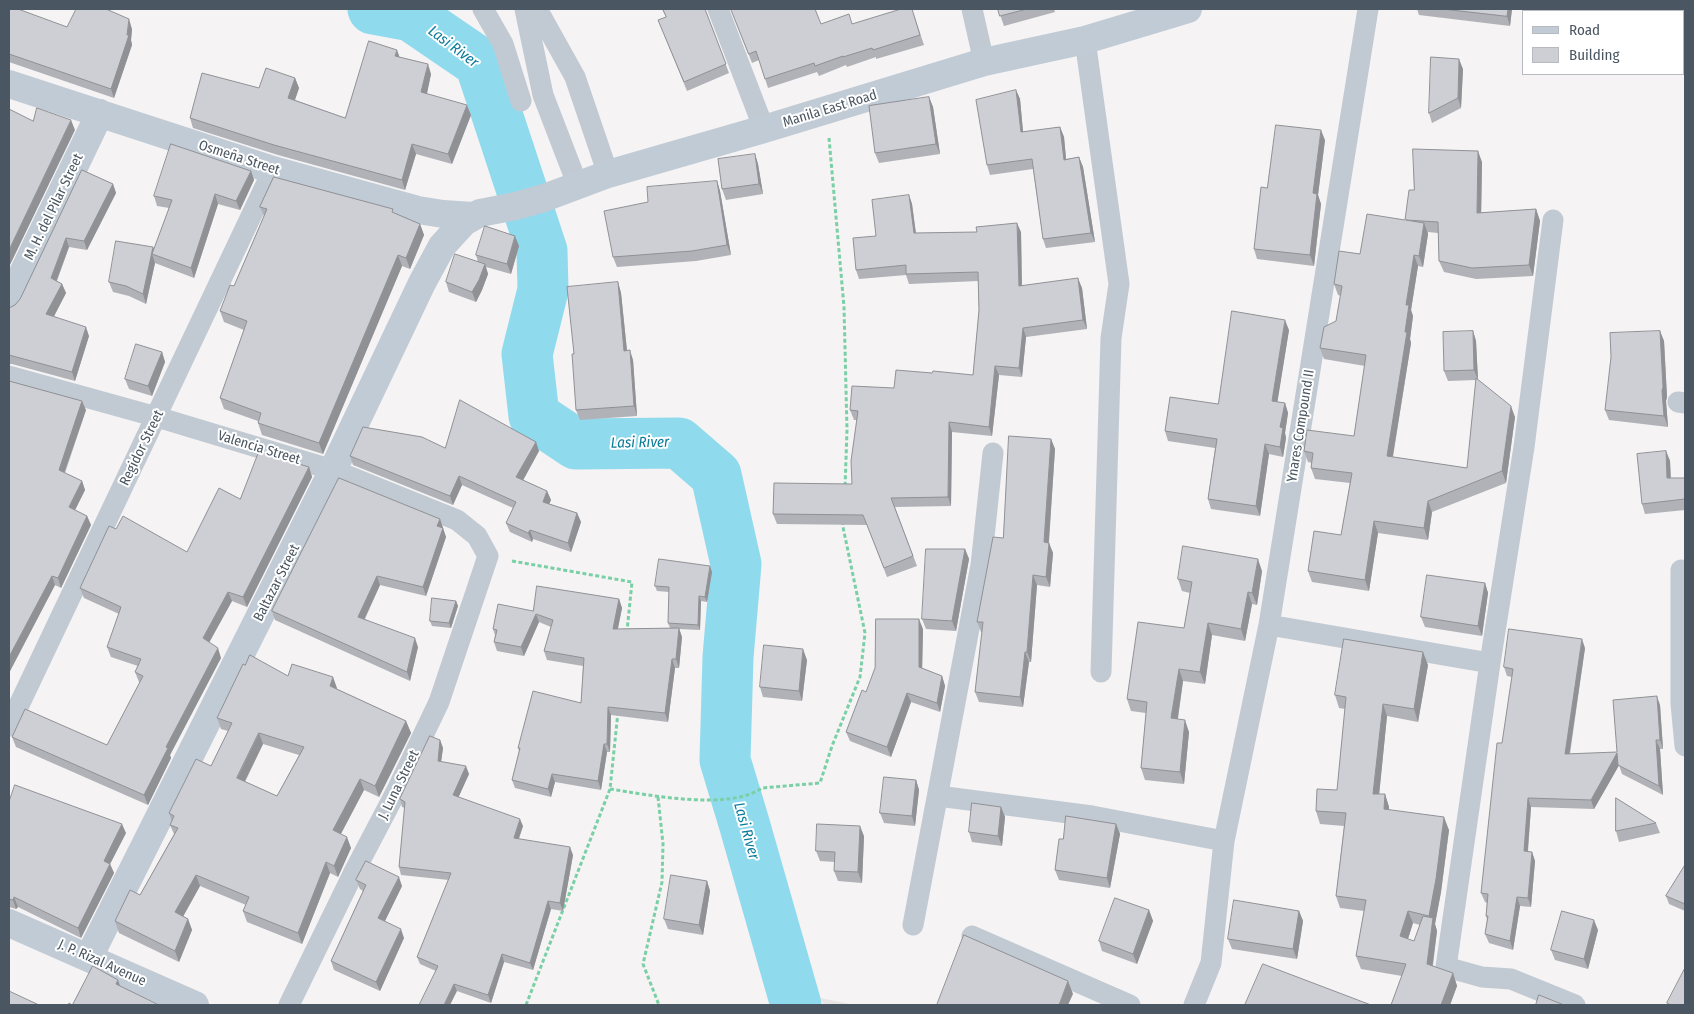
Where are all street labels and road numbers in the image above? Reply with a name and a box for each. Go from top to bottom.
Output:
street label: Manila East Road [781,87,879,131]
street label: Osmeña Street [196,137,282,179]
street label: M. H. del Pilar Street [21,151,87,263]
street label: Ynares Compound II [1284,368,1318,484]
street label: Regidor Street [116,408,168,488]
street label: Valencia Street [216,427,302,469]
street label: Baltazar Street [250,542,304,624]
street label: J. Luna Street [375,747,423,823]
street label: J. P. Rizal Avenue [56,936,148,990]

